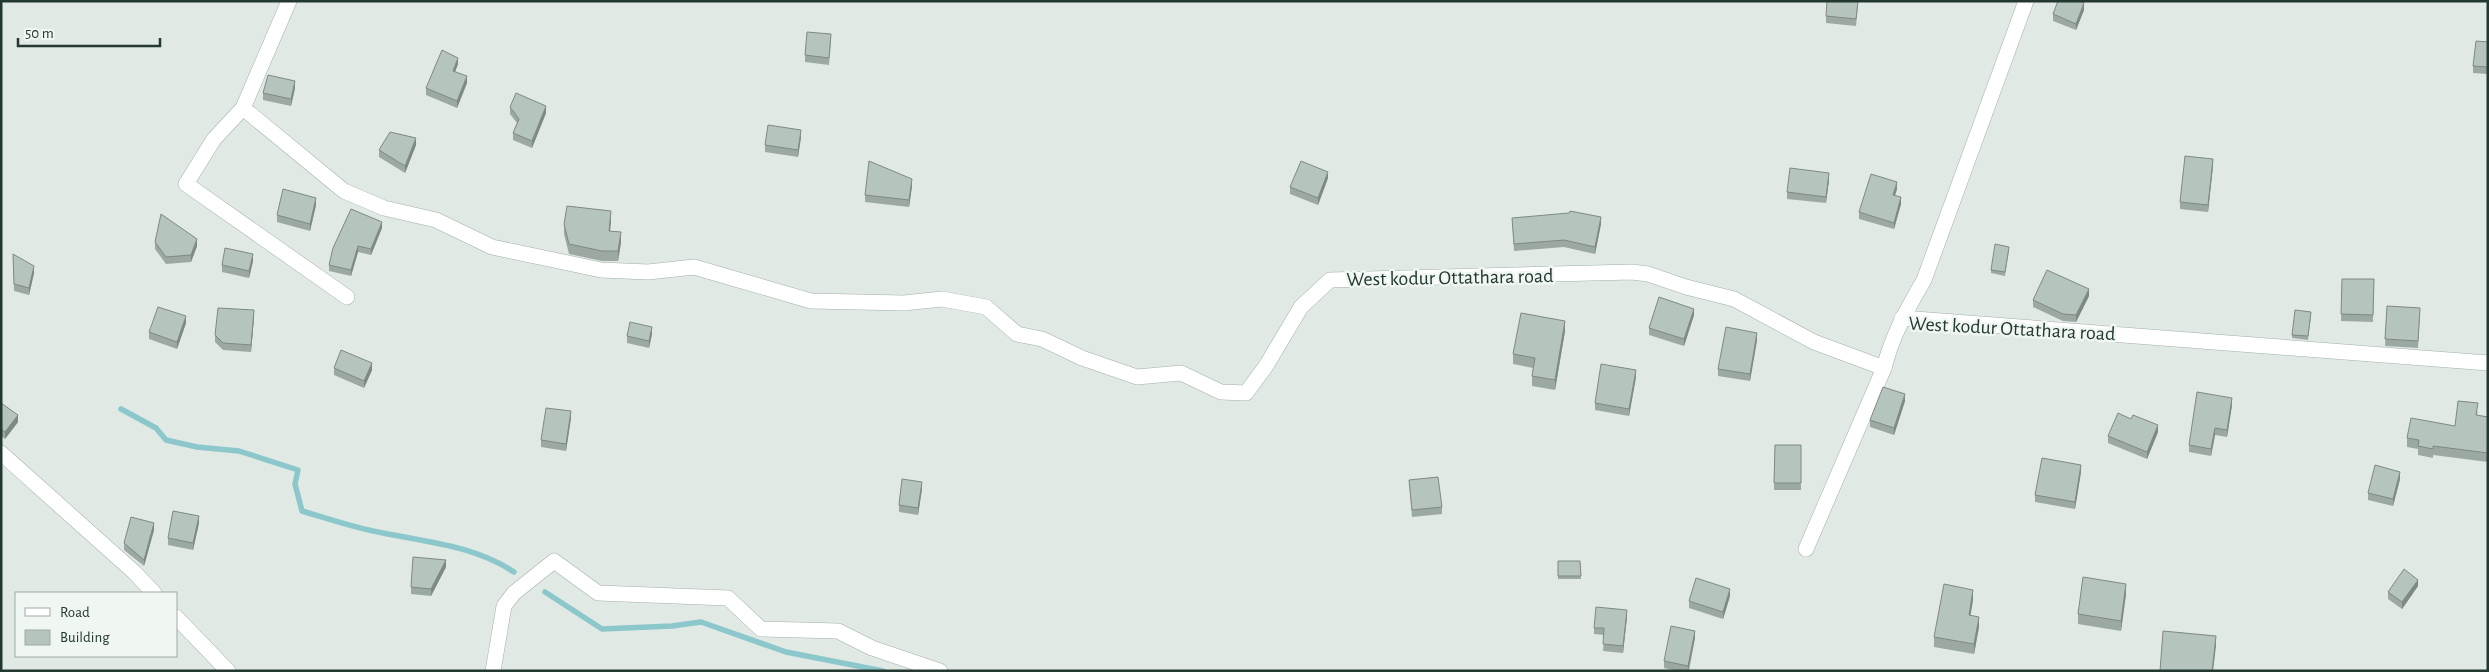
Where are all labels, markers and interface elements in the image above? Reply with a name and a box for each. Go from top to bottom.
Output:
scale bar [18,15,160,47]
text: 50 m [25,26,54,41]
street label: West kodur Ottathara road [1346,266,1554,290]
street label: West kodur Ottathara road [1908,314,2116,344]
legend [15,592,178,657]
text: Road [60,605,90,620]
text: Building [60,630,110,645]

